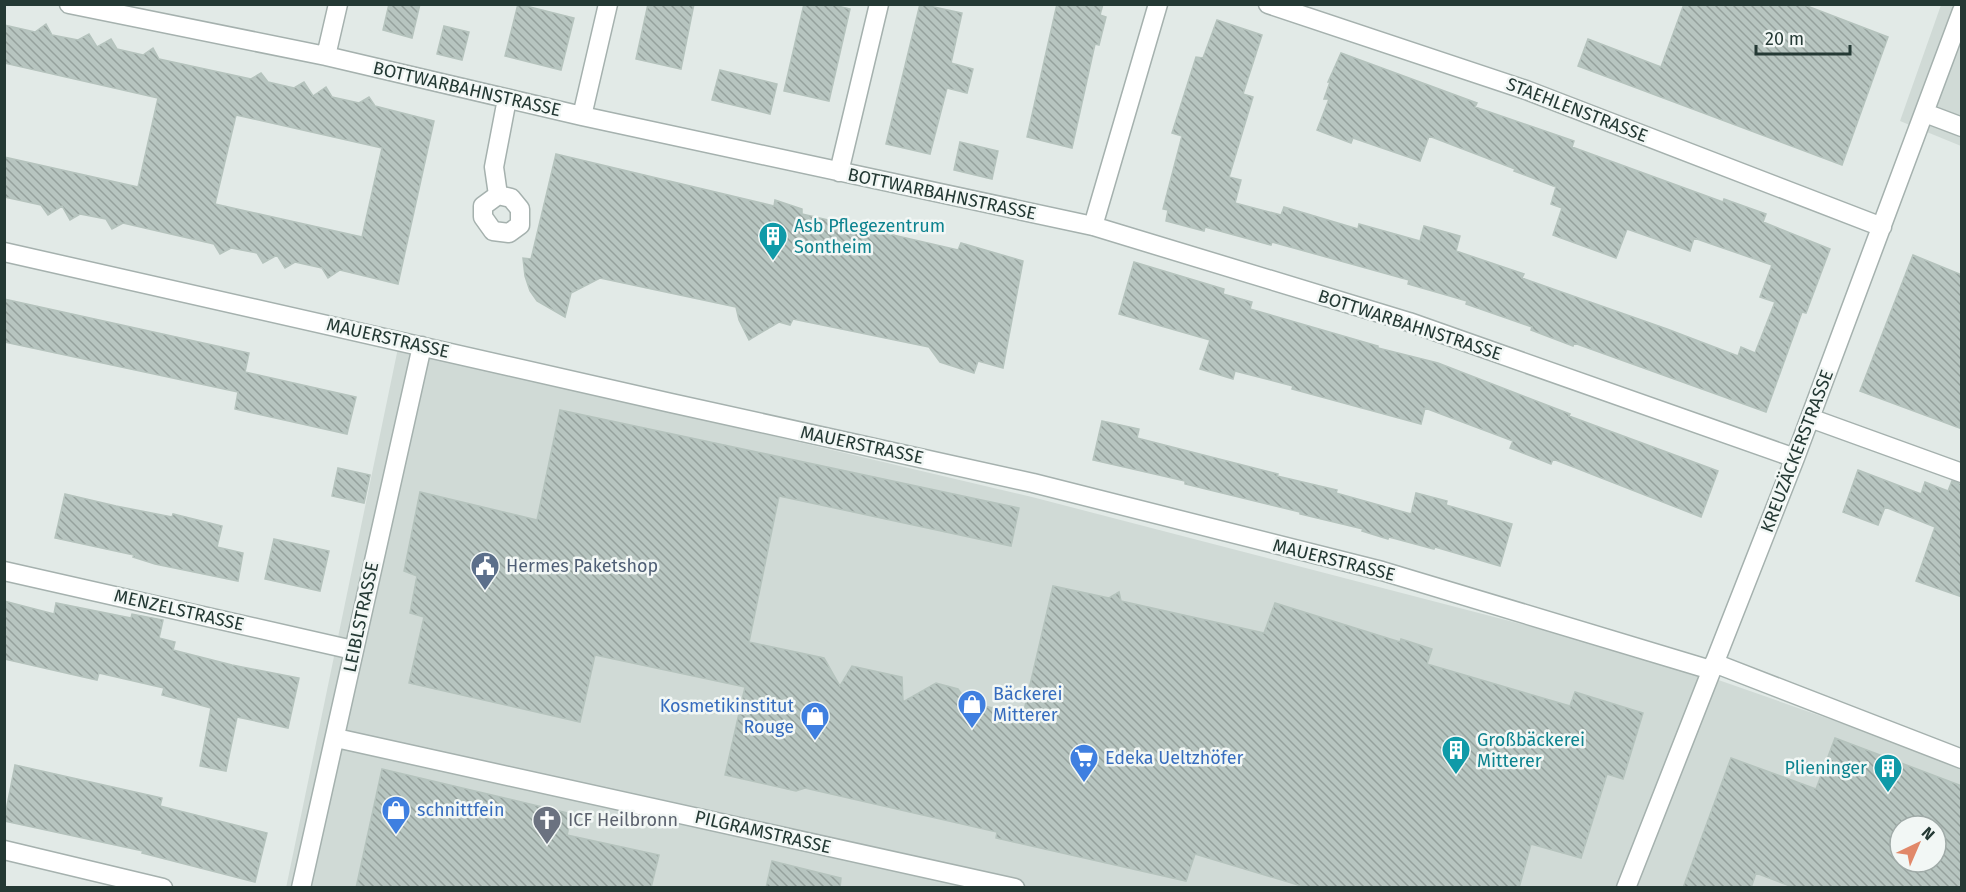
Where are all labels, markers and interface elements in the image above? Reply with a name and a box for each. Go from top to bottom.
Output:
scale bar [1756,18,1850,56]
text: 20 m [1765,28,1804,50]
street label: BOTTWARBAHNSTRASSE [371,57,563,121]
street label: STAEHLENSTRASSE [1503,73,1651,147]
street label: BOTTWARBAHNSTRASSE [846,163,1038,225]
place label: Asb Pflegezentrum Sontheim [794,215,945,258]
building icon: Asb Pflegezentrum Sontheim [757,220,789,262]
street label: BOTTWARBAHNSTRASSE [1315,285,1505,365]
street label: MAUERSTRASSE [324,313,452,363]
street label: KREUZÄCKERSTRASSE [1756,367,1838,535]
street label: MAUERSTRASSE [798,421,926,469]
street label: MAUERSTRASSE [1270,534,1398,586]
public building icon: Hermes Paketshop [469,550,501,592]
place label: Hermes Paketshop [506,555,658,577]
street label: LEIBLSTRASSE [339,560,383,674]
street label: MENZELSTRASSE [112,584,246,636]
place label: Bäckerei Mitterer [993,683,1063,726]
shop icon: Bäckerei Mitterer [956,688,988,730]
place label: Kosmetikinstitut Rouge [660,695,794,738]
shop icon: Kosmetikinstitut Rouge [799,700,831,742]
place label: Großbäckerei Mitterer [1477,729,1585,772]
building icon: Großbäckerei Mitterer [1440,734,1472,776]
supermarket icon: Edeka Ueltzhöfer [1068,742,1100,784]
place label: Edeka Ueltzhöfer [1105,747,1243,769]
building icon: Plieninger [1872,752,1904,794]
place label: Plieninger [1785,757,1867,779]
shop icon: schnittfein [380,794,412,836]
place label: schnittfein [417,799,504,821]
church icon: ICF Heilbronn [531,804,563,846]
street label: PILGRAMSTRASSE [693,806,833,858]
place label: ICF Heilbronn [568,809,678,831]
north arrow [1888,814,1948,874]
text: N [1918,823,1938,844]

